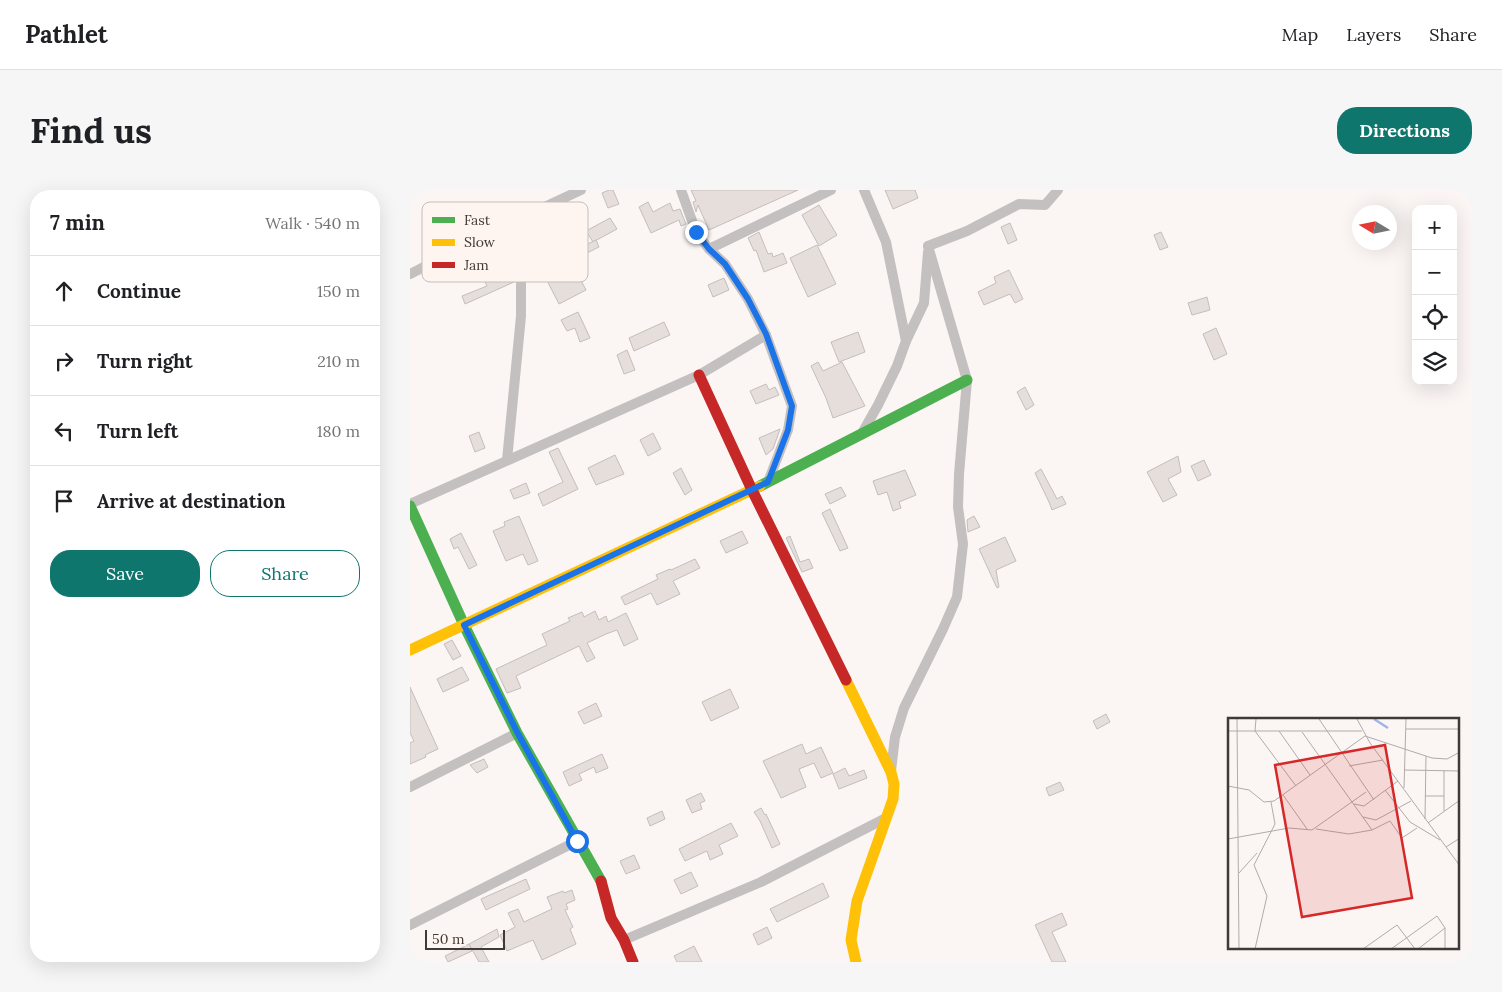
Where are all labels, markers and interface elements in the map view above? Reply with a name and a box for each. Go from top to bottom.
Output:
text: Pathlet [25,19,108,50]
text: Map [1282,23,1318,46]
text: Layers [1346,23,1401,46]
text: Share [1429,23,1477,46]
button: Directions [1337,107,1472,154]
text: Find us [30,108,152,153]
legend [422,202,588,282]
north arrow [1352,205,1397,250]
map controls [1412,205,1457,385]
button: + [1412,205,1457,250]
text: 7 min [50,209,105,236]
text: Fast [464,211,491,229]
text: Walk · 540 m [265,213,360,233]
route end [685,221,708,244]
text: Slow [464,233,496,251]
button: − [1412,250,1457,295]
text: Jam [463,256,489,274]
icon: ahead [50,277,78,305]
text: Continue [97,279,181,303]
text: 150 m [317,281,360,301]
button: locate [1412,295,1457,340]
button: layers [1412,340,1457,385]
icon: right [50,347,78,375]
text: Turn right [97,349,193,373]
text: 210 m [317,351,360,371]
icon: left [50,417,78,445]
text: Turn left [97,419,178,443]
text: 180 m [317,421,360,441]
icon: arrive [50,487,78,515]
text: Arrive at destination [97,489,286,513]
button: Save [50,550,200,597]
button: Share [210,550,360,597]
inset map [1228,718,1460,950]
route start [566,830,589,853]
scale bar [425,927,505,950]
text: 50 m [432,930,465,948]

